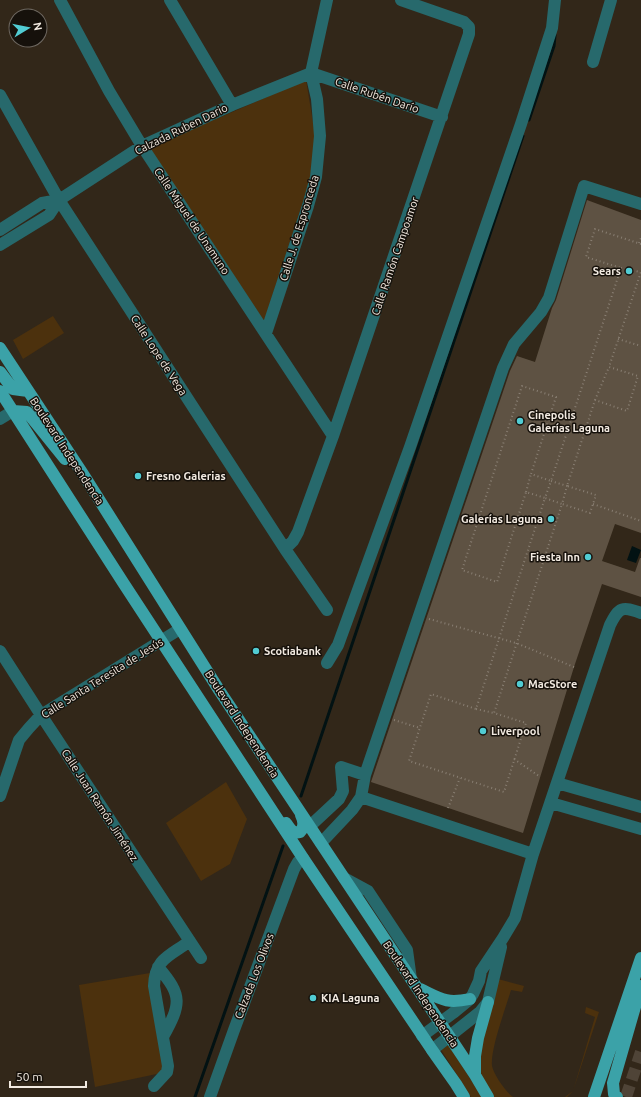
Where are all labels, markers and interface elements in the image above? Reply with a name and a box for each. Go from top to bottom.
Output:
north arrow [8,8,48,48]
text: N [31,21,44,31]
street label: Calle Rubén Darío [333,75,421,115]
street label: Calzada Ruben Dario [133,101,229,157]
street label: Calle Miguel de Unamuno [152,165,232,277]
street label: Calle J. de Espronceda [277,174,321,282]
street label: Calle Ramón Campoamor [369,194,421,317]
place label: Sears [593,265,621,277]
marker: Sears [624,266,634,276]
street label: Calle Lope de Vega [129,313,189,397]
street label: Boulevard Independencia [28,395,106,507]
place label: Cinepolis Galerías Laguna [528,409,610,434]
marker: Cinepolis Galerías Laguna [515,416,525,426]
place label: Fresno Galerias [146,470,226,482]
marker: Fresno Galerias [133,471,143,481]
place label: Galerías Laguna [461,513,543,525]
marker: Galerías Laguna [546,514,556,524]
place label: Fiesta Inn [530,551,580,563]
marker: Fiesta Inn [583,552,593,562]
street label: Calle Santa Teresita de Jesús [39,635,165,720]
place label: Scotiabank [264,645,322,657]
marker: Scotiabank [251,646,261,656]
street label: Boulevard Independencia [203,668,281,780]
place label: MacStore [528,678,577,690]
marker: MacStore [515,679,525,689]
place label: Liverpool [491,725,540,737]
marker: Liverpool [478,726,488,736]
street label: Calle Juan Ramón Jiménez [59,747,141,863]
street label: Calzada Los Olivos [232,931,276,1020]
street label: Boulevard Independencia [381,939,461,1049]
place label: KIA Laguna [321,992,379,1004]
marker: KIA Laguna [308,993,318,1003]
scale bar [10,1063,86,1089]
text: 50 m [16,1070,43,1083]

